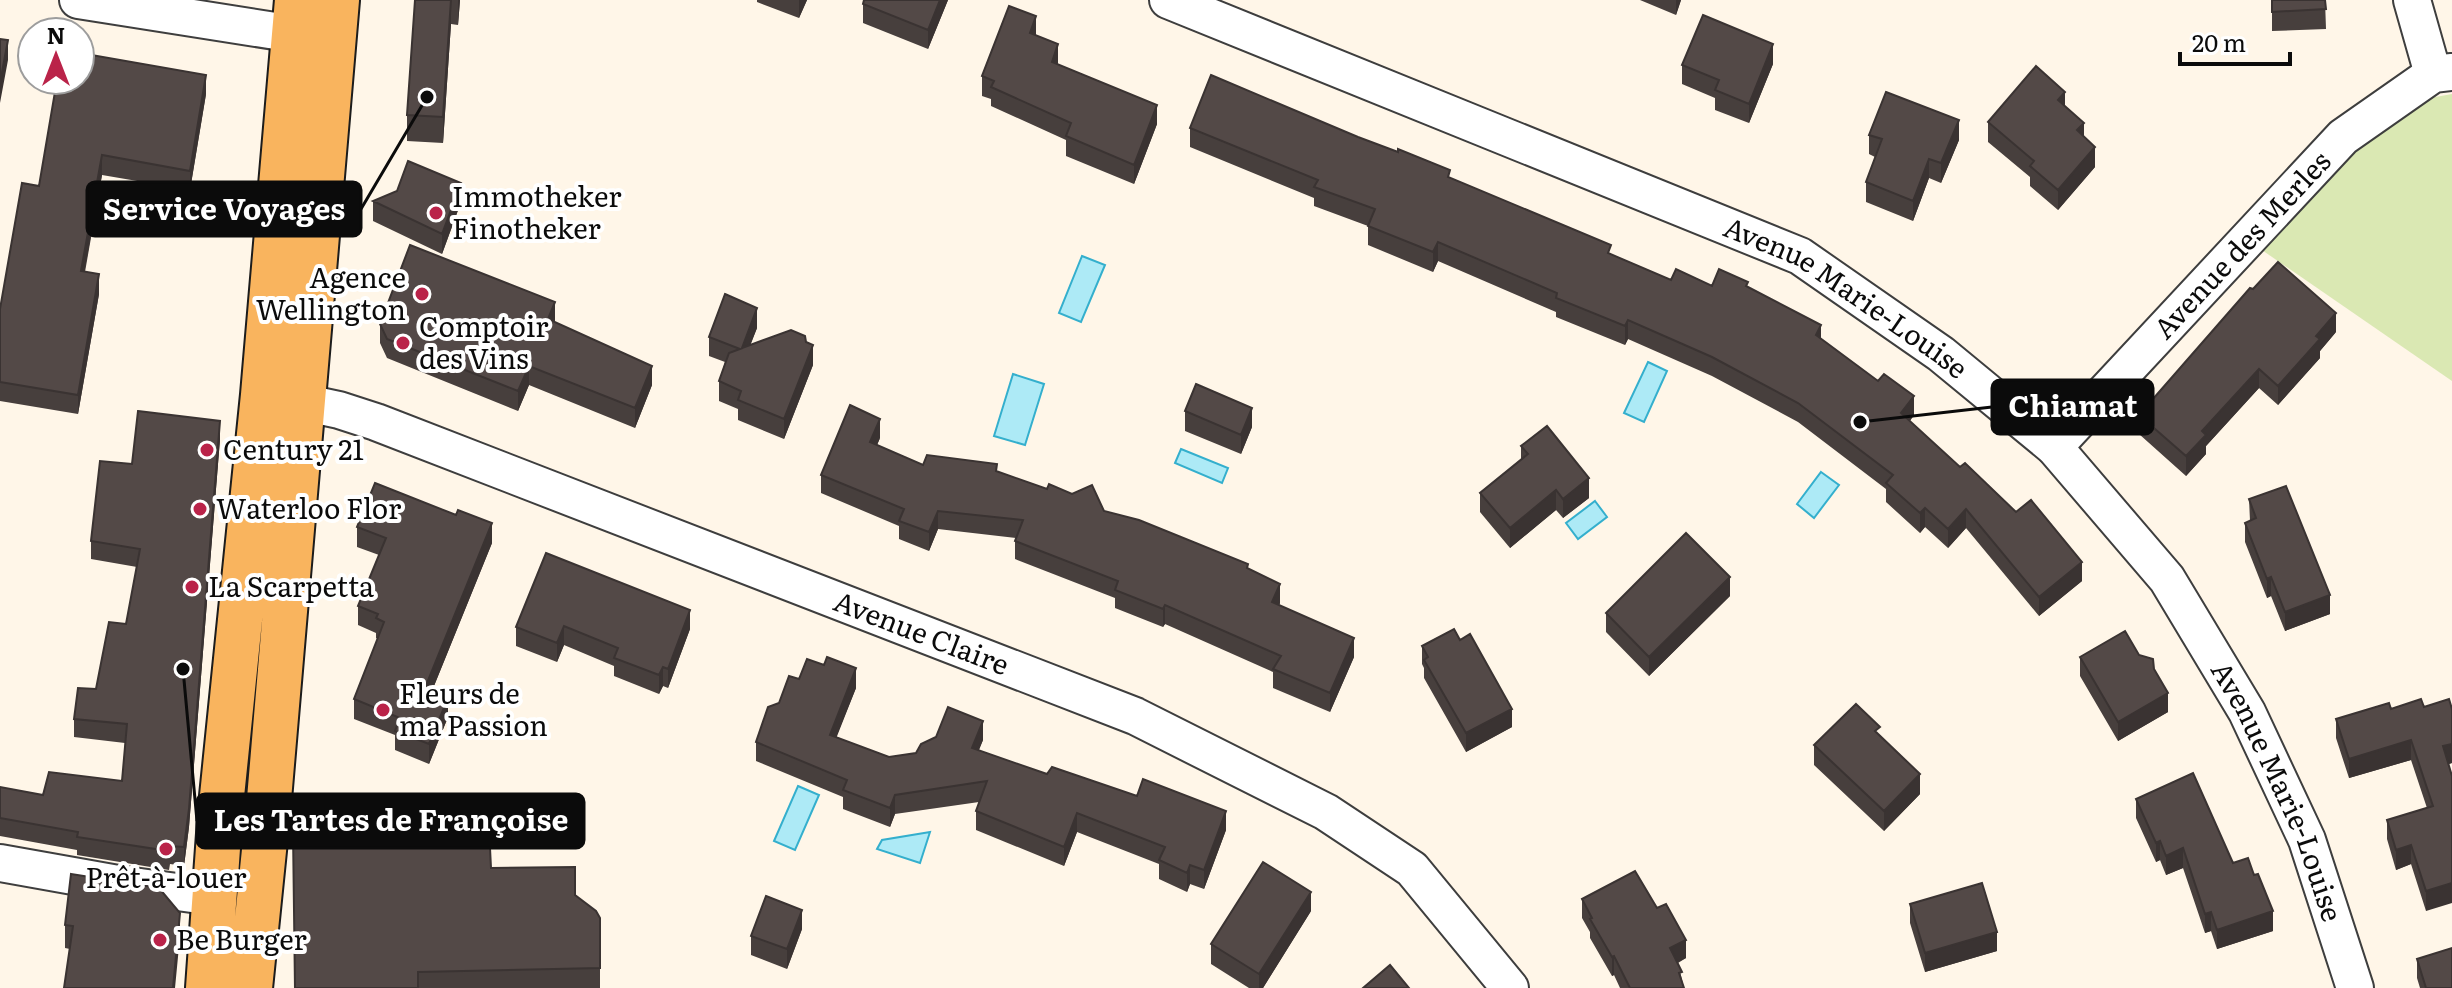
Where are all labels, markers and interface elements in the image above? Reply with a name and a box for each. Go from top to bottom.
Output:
north arrow [16,16,96,96]
scale bar [2180,16,2290,66]
text: N [47,18,65,51]
text: 20 m [2192,24,2246,59]
street label: Avenue des Merles [2142,140,2339,347]
place label: Immotheker Finotheker [452,174,622,248]
callout: Service Voyages [87,182,361,236]
text: Service Voyages [103,185,345,229]
marker: Immotheker Finotheker [427,204,445,222]
street label: Avenue Marie-Louise [1718,204,1978,387]
place label: Agence Wellington [256,255,406,329]
marker: Agence Wellington [413,285,431,303]
place label: Comptoir des Vins [419,304,549,378]
marker: Comptoir des Vins [394,334,412,352]
callout: Chiamat [1992,380,2153,434]
text: Chiamat [2008,382,2139,426]
place label: Century 21 [223,427,364,469]
marker: Century 21 [198,441,216,459]
place label: Waterloo Flor [216,486,402,528]
marker: Waterloo Flor [191,500,209,518]
place label: La Scarpetta [208,564,374,606]
marker: La Scarpetta [183,578,201,596]
street label: Avenue Claire [828,578,1016,684]
street label: Avenue Marie-Louise [2202,652,2355,926]
place label: Fleurs de ma Passion [399,671,548,745]
marker: Fleurs de ma Passion [374,701,392,719]
callout: Les Tartes de Françoise [197,794,584,848]
text: Les Tartes de Françoise [214,796,568,840]
marker: Prêt-à-louer [157,840,175,858]
place label: Prêt-à-louer [86,855,247,897]
place label: Be Burger [176,917,307,959]
marker: Be Burger [151,931,169,949]

